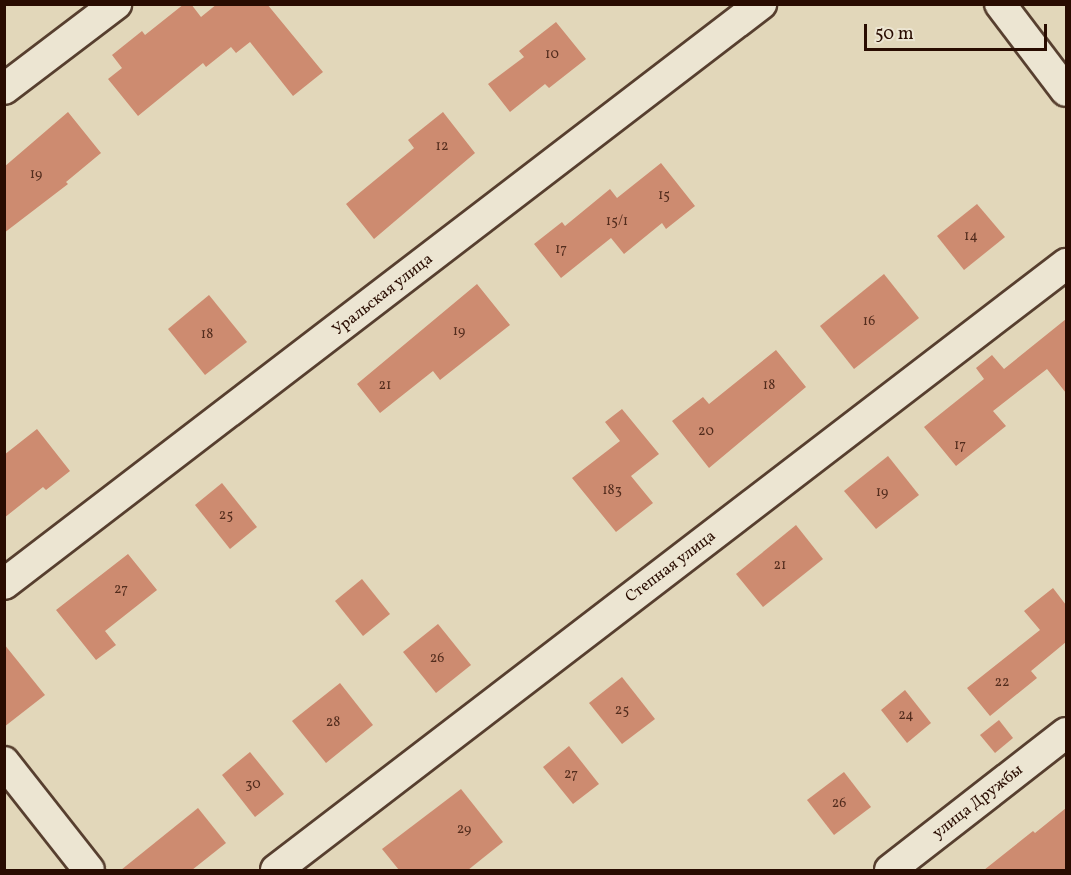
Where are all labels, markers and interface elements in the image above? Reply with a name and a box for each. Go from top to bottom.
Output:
scale bar [867,12,1050,50]
text: 50 m [875,22,914,47]
house number: 10 [545,47,559,63]
house number: 12 [436,139,448,155]
house number: 19 [30,167,42,183]
house number: 15 [658,188,670,204]
house number: 15/1 [606,214,628,230]
house number: 14 [964,229,978,245]
house number: 17 [555,242,567,258]
street label: Уральская улица [329,250,437,340]
house number: 16 [863,314,875,330]
house number: 19 [453,324,465,340]
house number: 18 [201,327,213,343]
house number: 21 [379,378,391,394]
house number: 18 [763,378,775,394]
house number: 20 [698,424,714,440]
house number: 17 [954,438,966,454]
house number: 183 [602,483,622,499]
house number: 19 [876,485,888,501]
house number: 25 [219,508,233,524]
street label: Степная улица [622,527,720,607]
house number: 21 [774,558,786,574]
house number: 27 [114,582,128,598]
house number: 26 [430,651,444,667]
house number: 22 [994,675,1010,691]
house number: 25 [615,703,629,719]
house number: 24 [898,708,914,724]
house number: 28 [326,715,340,731]
street label: улица Дружбы [929,761,1027,843]
house number: 27 [564,767,578,783]
house number: 30 [245,777,261,793]
house number: 26 [832,796,846,812]
house number: 29 [457,822,471,838]

